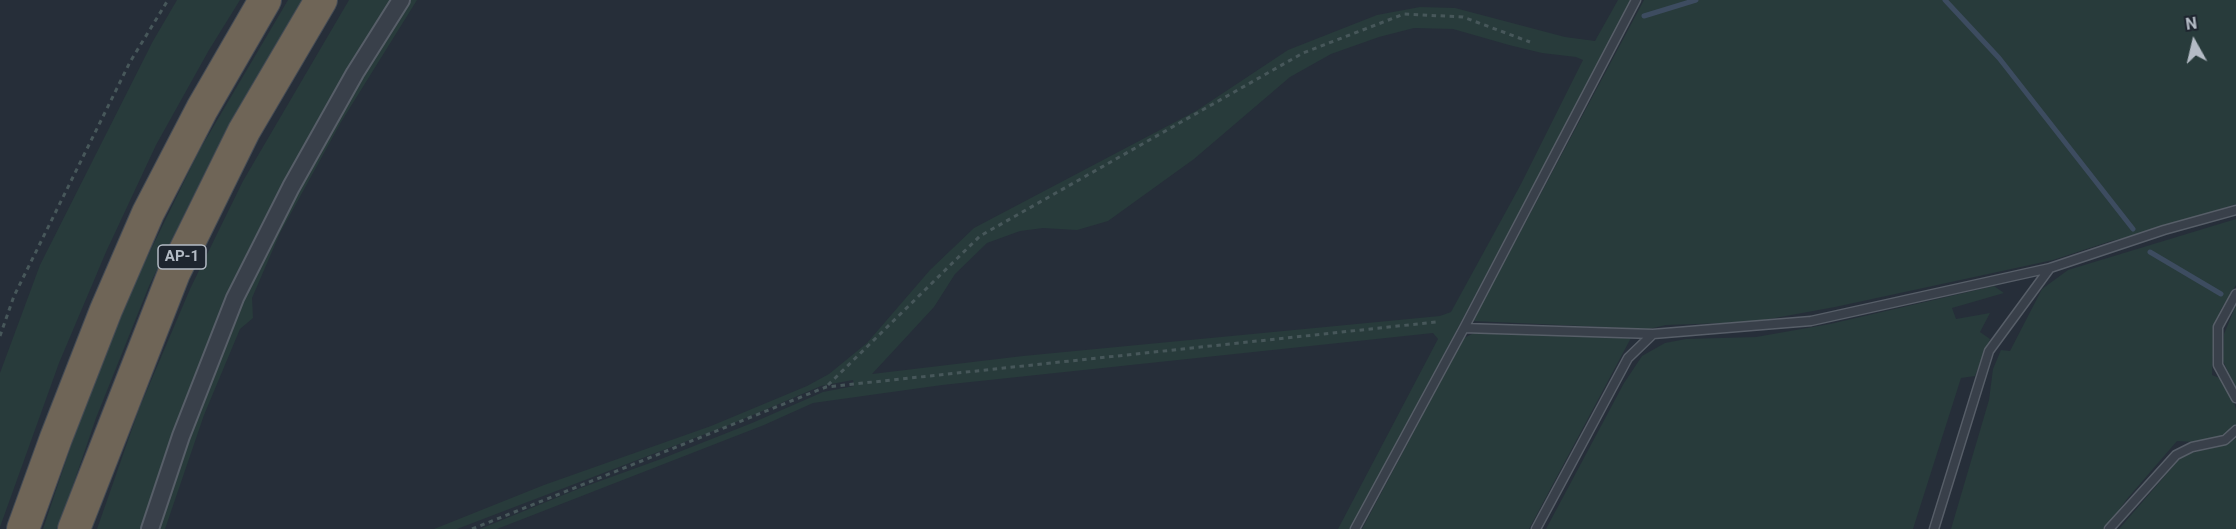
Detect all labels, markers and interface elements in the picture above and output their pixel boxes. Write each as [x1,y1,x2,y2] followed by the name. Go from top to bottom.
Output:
[2164,12,2224,72] north arrow
[2185,13,2198,34] text: N
[158,245,206,269] road number: AP-1

